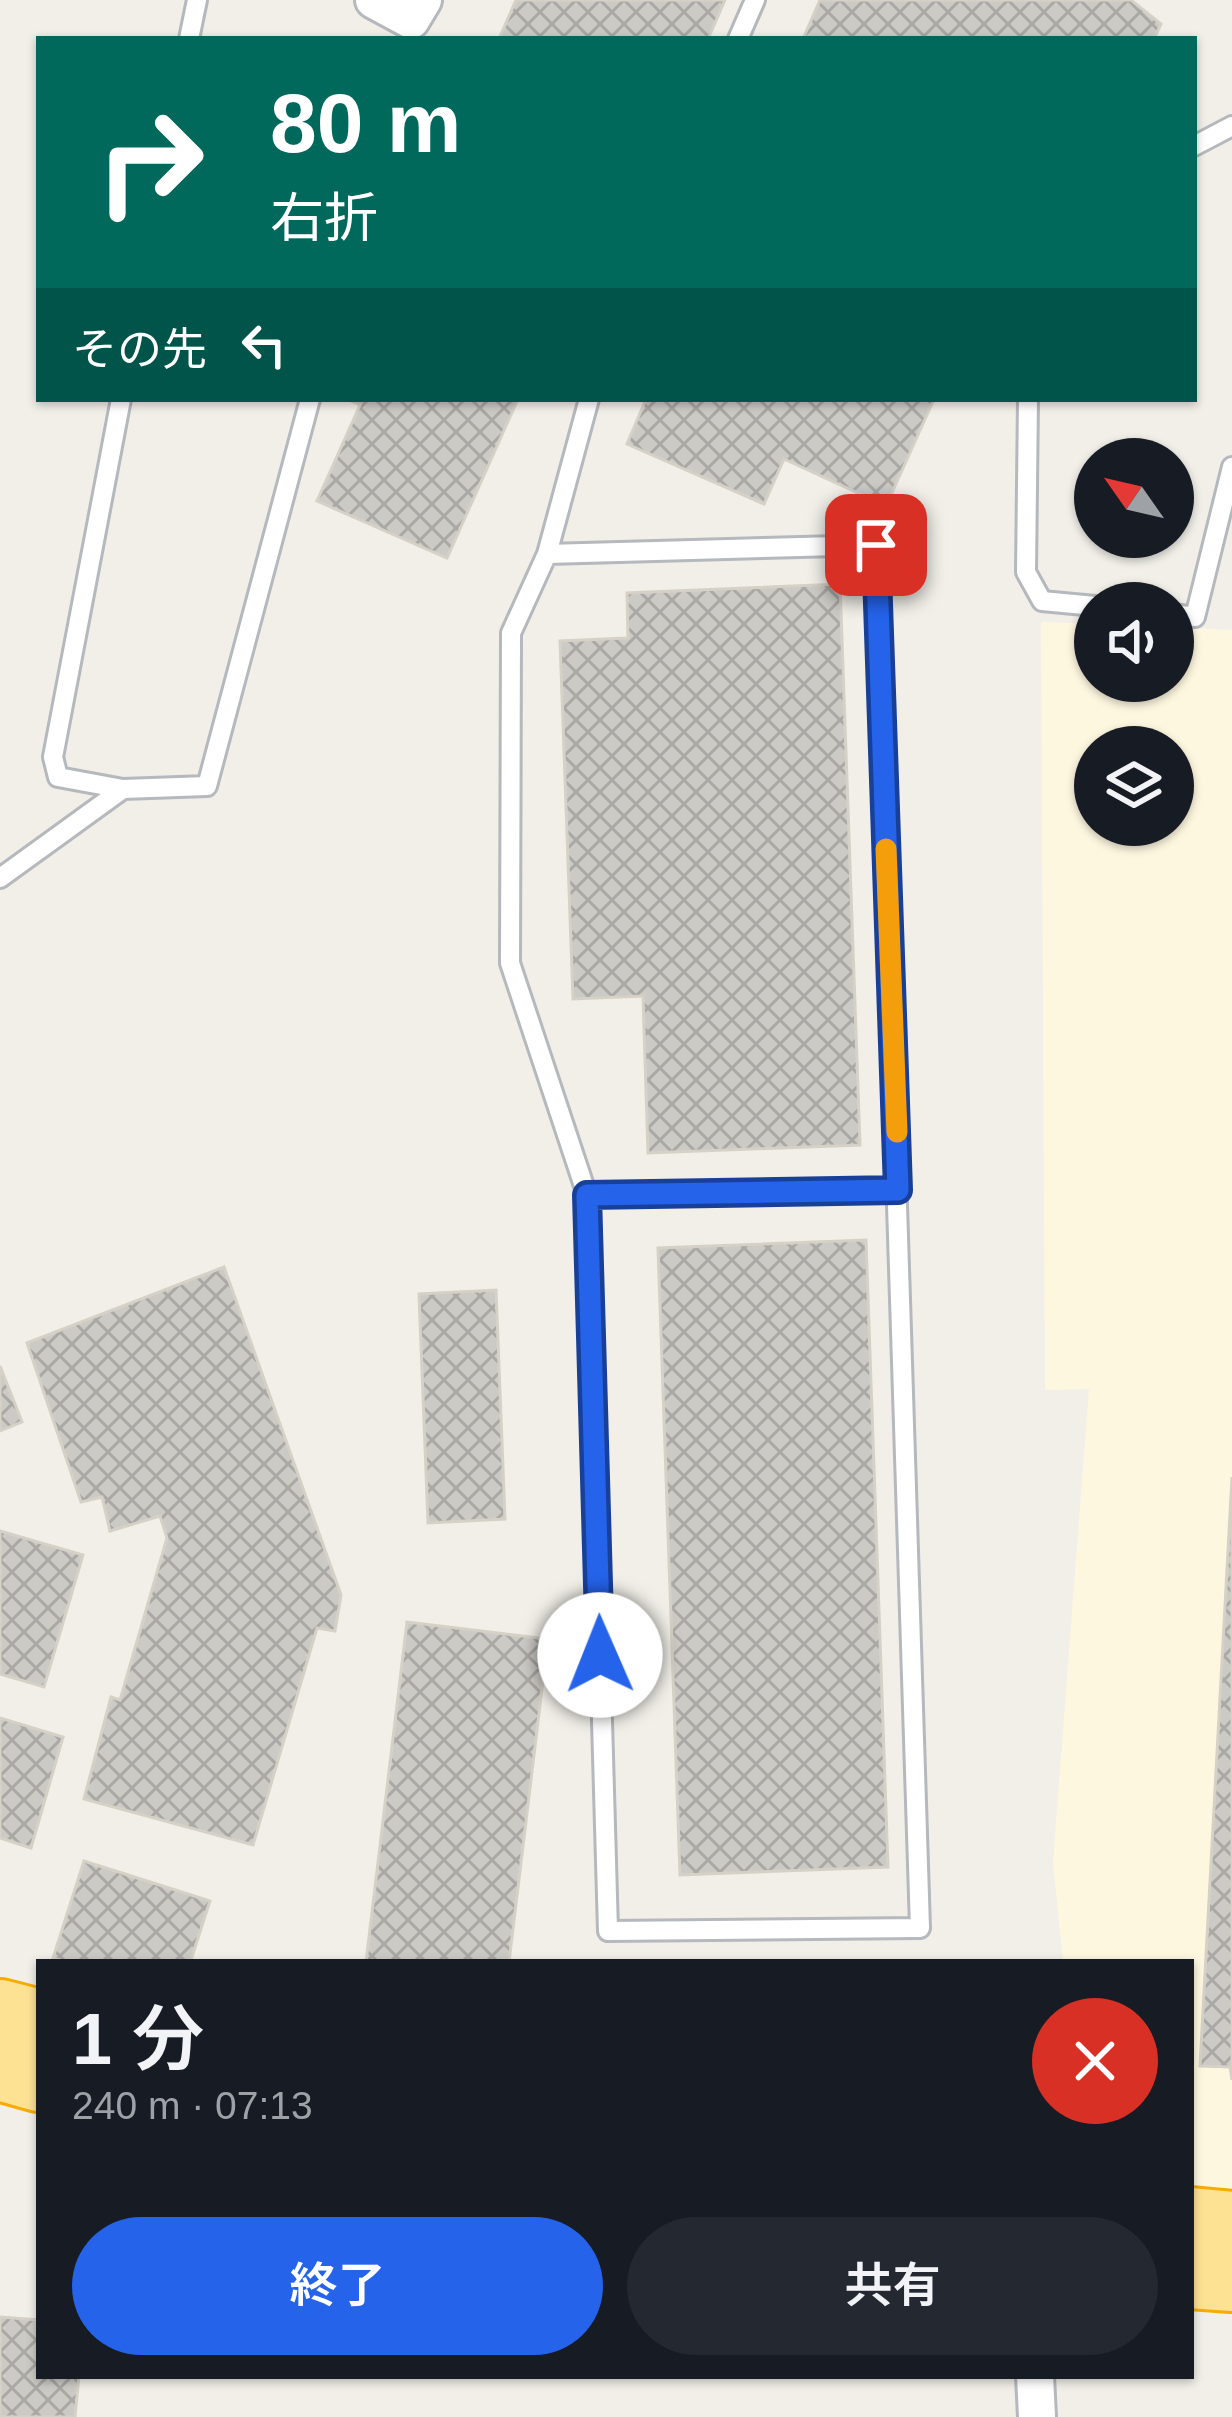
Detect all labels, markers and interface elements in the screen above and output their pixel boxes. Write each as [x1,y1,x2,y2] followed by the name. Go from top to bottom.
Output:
[270,76,461,170] text: 80 m
[72,84,228,240] icon: right
[270,188,378,248] text: 右折
[231,312,297,378] icon: left
[72,324,207,375] text: その先
[1074,438,1194,558] north arrow
[1074,438,1194,846] map controls
[825,494,927,596] pin
[843,512,909,578] icon: arrive
[1074,582,1194,702] button: sound
[1074,726,1194,846] button: layers
[537,1592,663,1718] position arrow
[1032,1998,1158,2124] button: close
[72,1999,204,2079] text: 1 分
[72,2084,313,2127] text: 240 m · 07:13
[72,2217,603,2355] button: 終了
[627,2217,1158,2355] button: 共有

